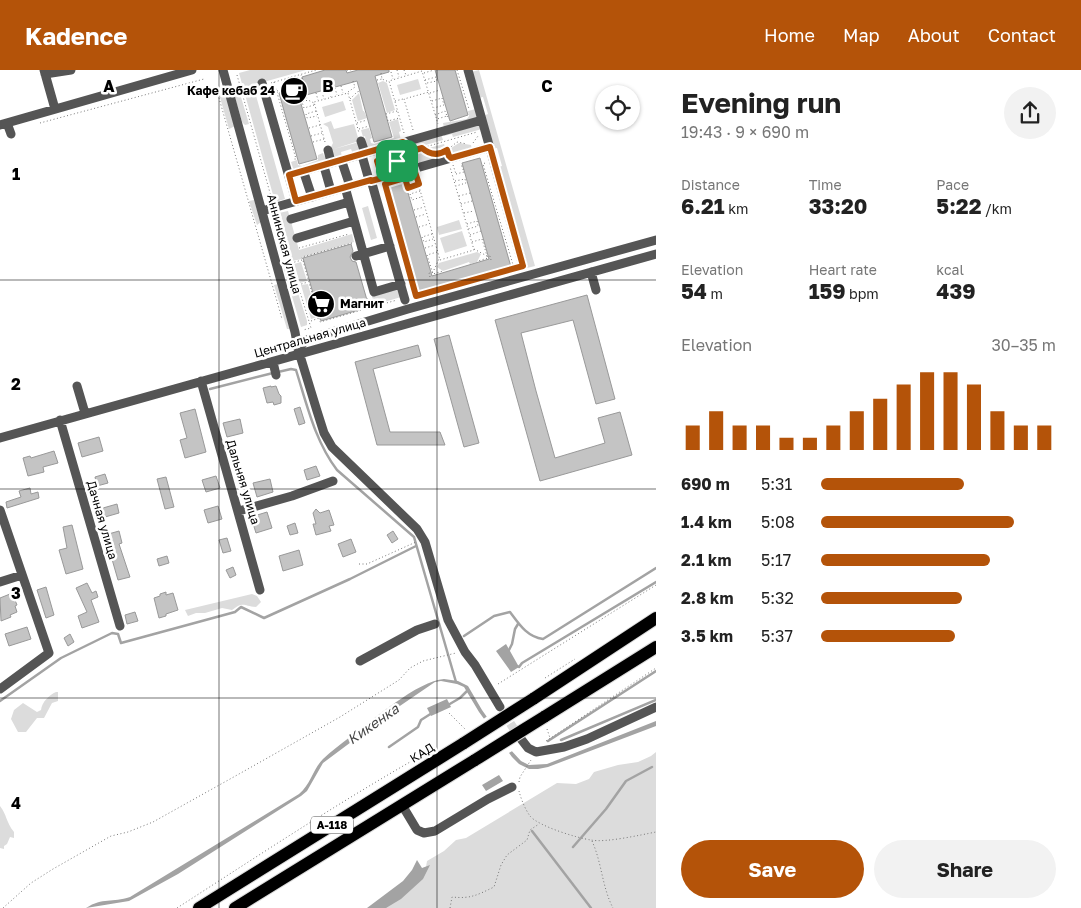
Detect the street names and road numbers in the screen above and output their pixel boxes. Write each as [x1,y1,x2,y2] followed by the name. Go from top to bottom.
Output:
[264,192,305,295] street label: Аннинская улица
[252,314,368,361] street label: Центральная улица
[223,438,264,526] street label: Дальняя улица
[84,479,121,561] street label: Дачная улица
[407,739,437,766] street label: КАД
[311,816,353,834] road number: А-118

